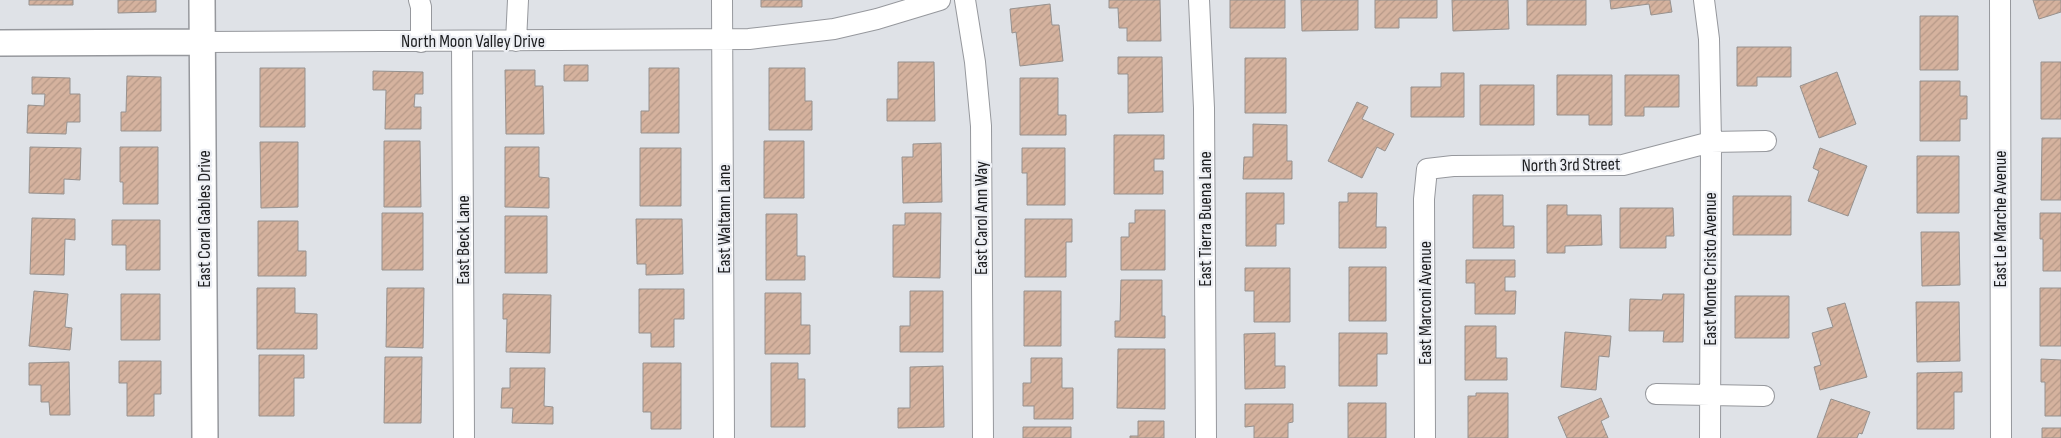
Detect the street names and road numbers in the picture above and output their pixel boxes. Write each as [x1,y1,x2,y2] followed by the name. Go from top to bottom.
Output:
[401,31,545,52] street label: North Moon Valley Drive
[194,150,215,288] street label: East Coral Gables Drive
[1195,151,1216,287] street label: East Tierra Buena Lane
[1990,151,2011,287] street label: East Le Marche Avenue
[1521,154,1621,176] street label: North 3rd Street
[971,161,992,275] street label: East Carol Ann Way
[714,164,735,274] street label: East Waltann Lane
[1700,192,1721,346] street label: East Monte Cristo Avenue
[453,195,474,285] street label: East Beck Lane
[1415,241,1436,365] street label: East Marconi Avenue

